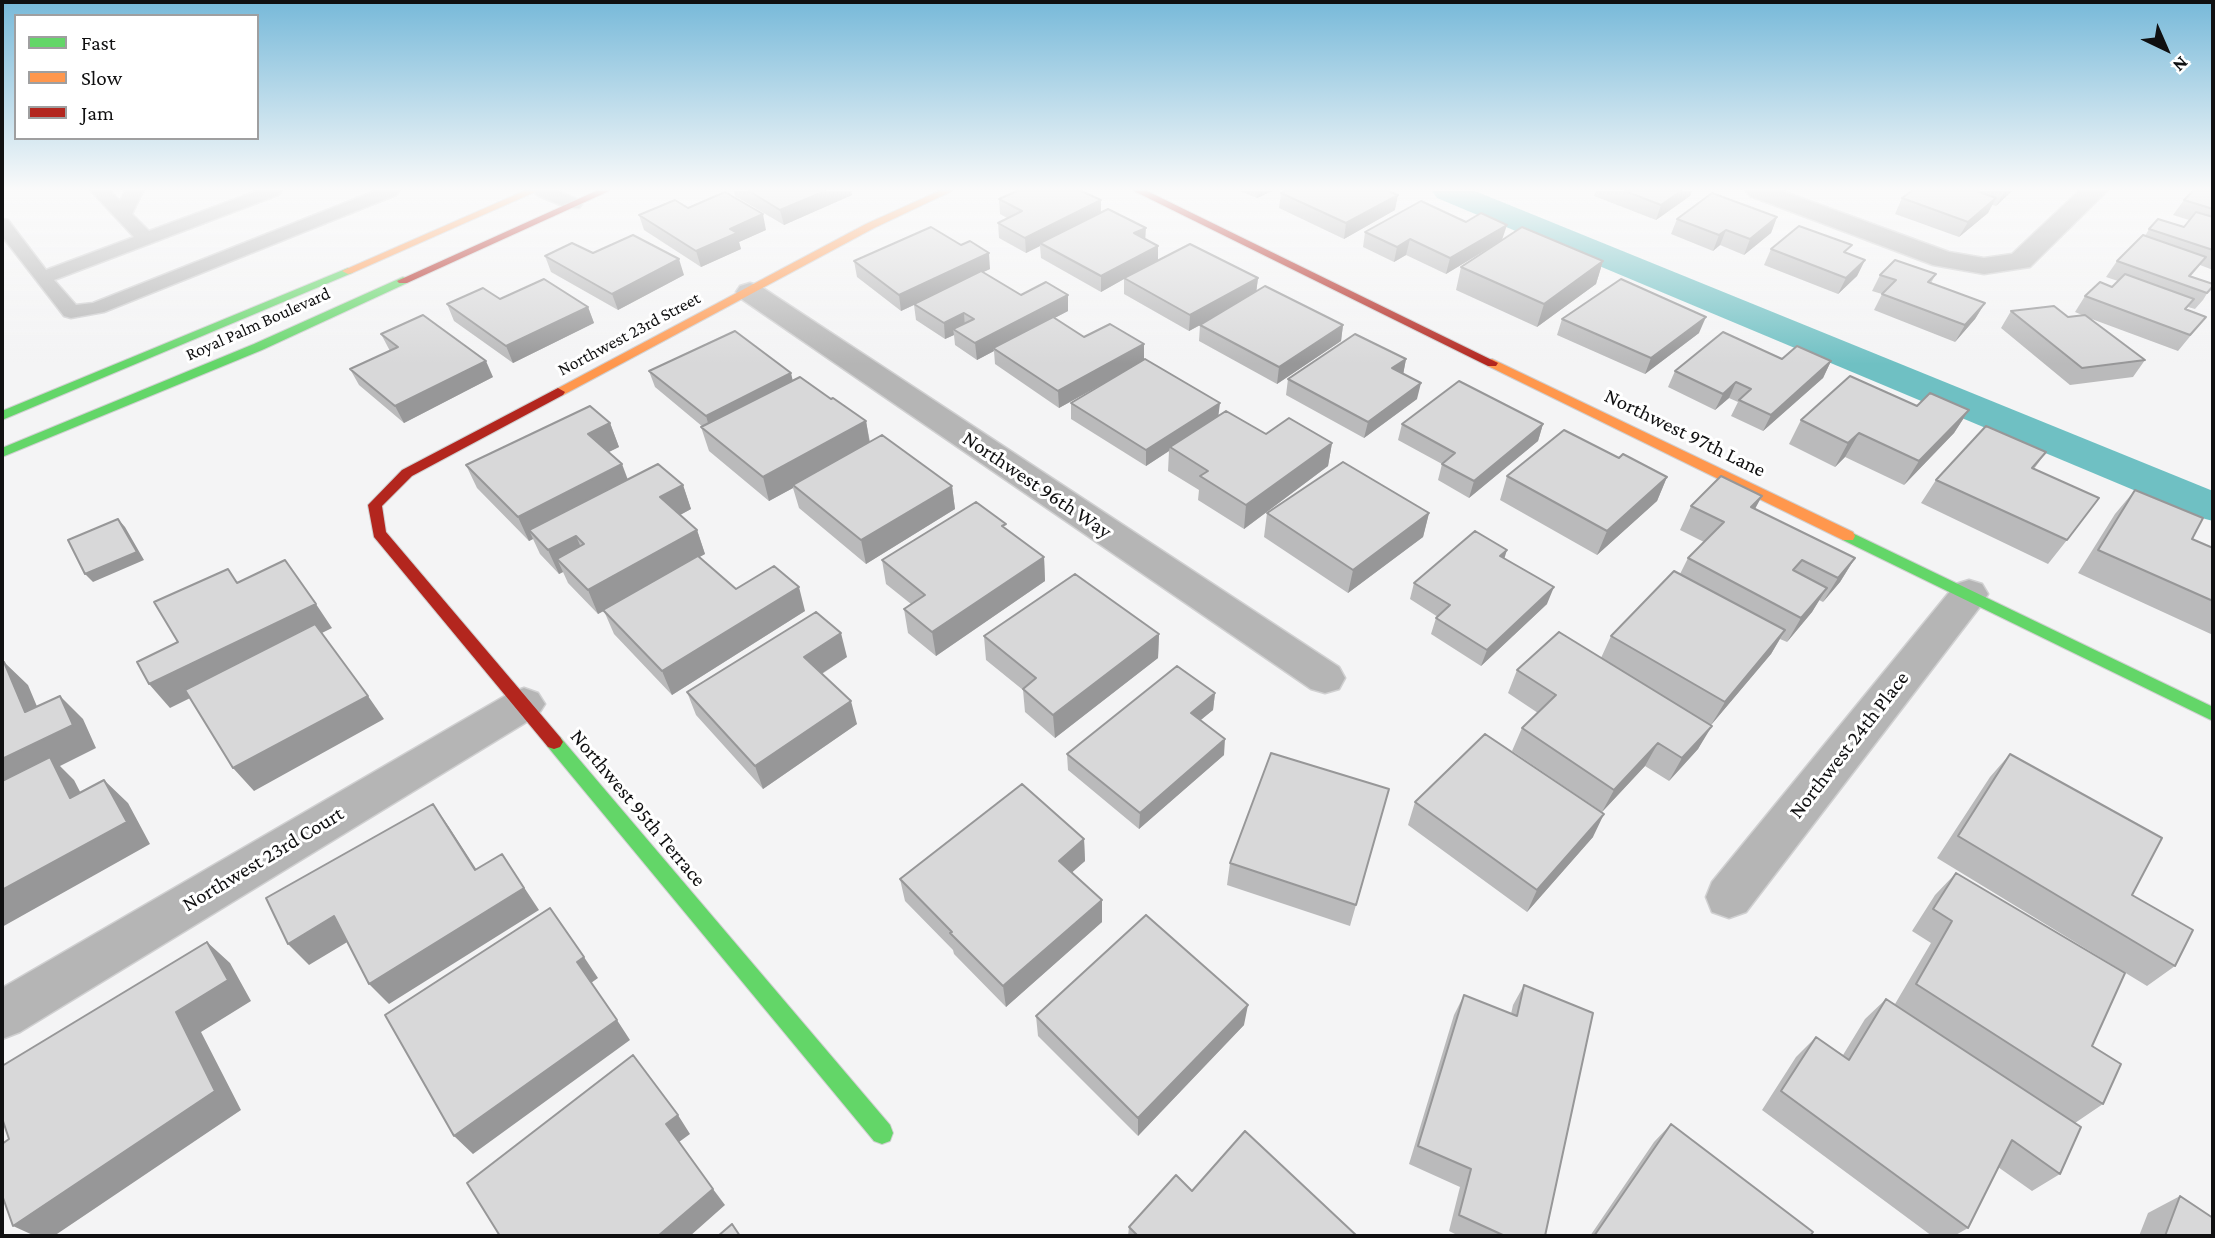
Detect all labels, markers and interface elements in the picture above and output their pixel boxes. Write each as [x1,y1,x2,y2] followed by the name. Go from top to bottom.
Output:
[14,14,259,140] legend
[2131,14,2201,84] north arrow
[81,31,116,55] text: Fast
[2169,52,2193,77] text: N
[81,66,122,90] text: Slow
[81,101,114,125] text: Jam
[182,282,334,366] street label: Royal Palm Boulevard
[554,287,704,381] street label: Northwest 23rd Street
[1600,383,1770,483] street label: Northwest 97th Lane
[958,426,1116,544] street label: Northwest 96th Way
[1784,666,1914,824] street label: Northwest 24th Place
[565,724,711,892] street label: Northwest 95th Terrace
[178,801,348,917] street label: Northwest 23rd Court

